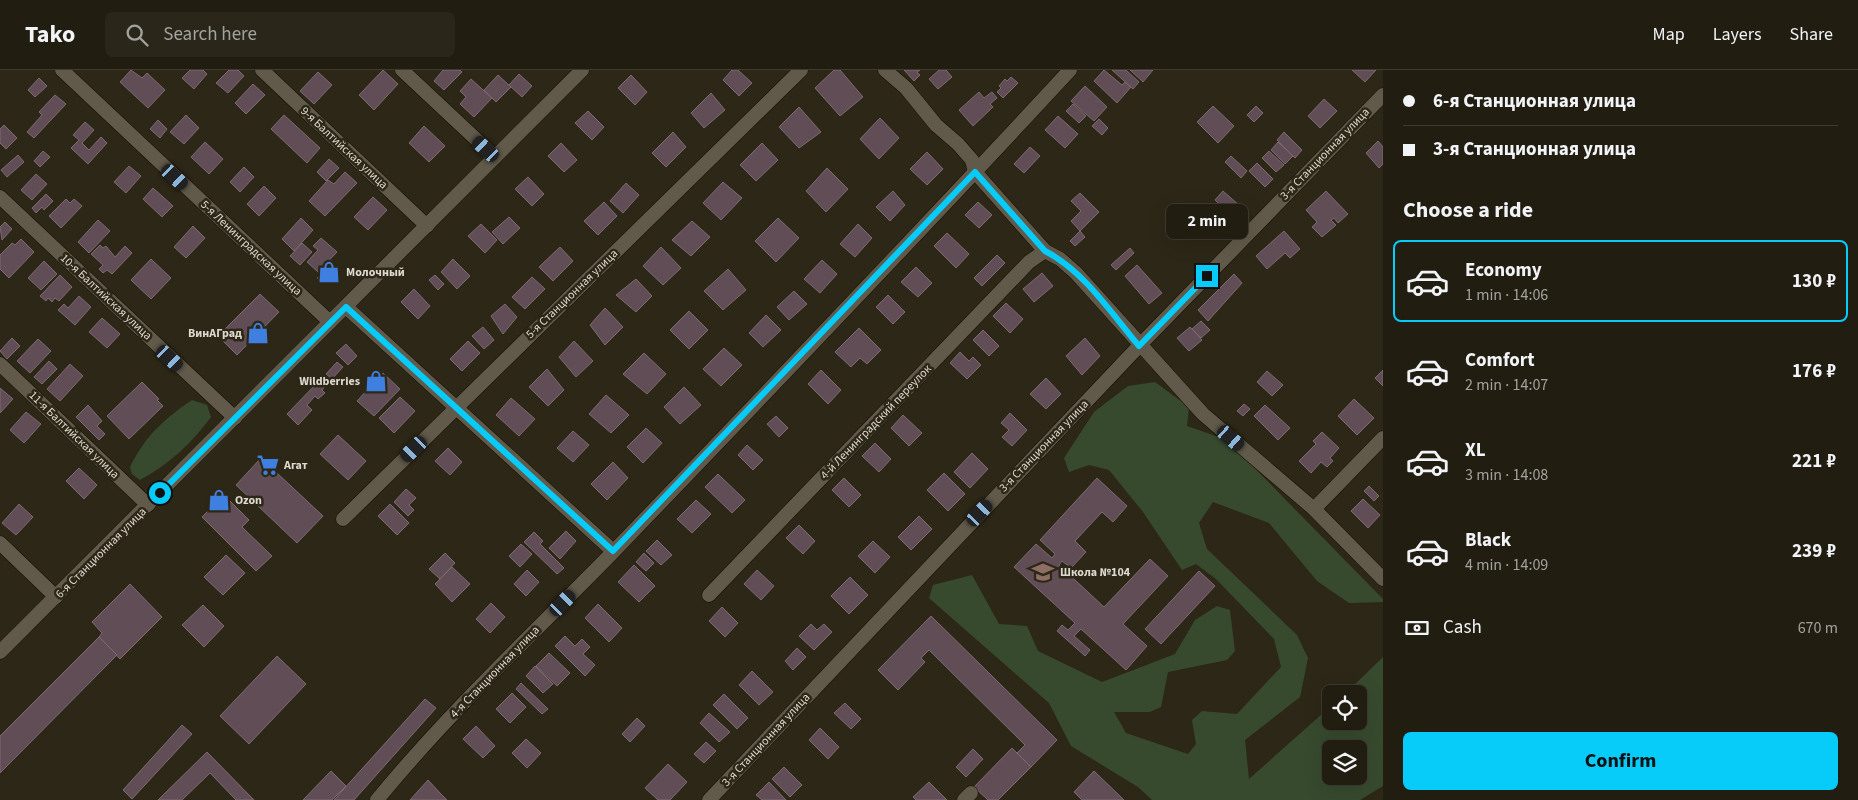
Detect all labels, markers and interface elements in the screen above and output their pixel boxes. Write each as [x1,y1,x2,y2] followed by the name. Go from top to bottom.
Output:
[105,12,455,57] search box
[25,17,75,52] text: Tako
[123,21,151,49] icon: search
[163,21,257,48] text: Search here
[1653,22,1685,47] text: Map
[1713,22,1762,47] text: Layers
[1790,22,1833,47] text: Share
[1433,88,1636,115] text: 6-я Станционная улица
[297,103,391,193] street label: 9-я Балтийская улица
[1276,104,1374,204] street label: 3-я Станционная улица
[469,133,502,165] car
[1433,136,1636,163] text: 3-я Станционная улица
[158,161,191,193] car
[1403,194,1533,226] text: Choose a ride
[196,196,306,300] street label: 5-я Ленинградская улица
[1166,204,1248,238] callout: 2 min
[1188,210,1226,232] text: 2 min
[522,245,622,343] street label: 5-я Станционная улица
[56,250,156,344] street label: 10-я Балтийская улица
[1465,257,1542,284] text: Economy
[316,259,342,285] shop icon: Молочный
[1405,259,1450,304] icon: car
[346,264,405,281] place label: Молочный
[1196,265,1218,287] route end
[1792,268,1836,295] text: 130 ₽
[1465,284,1548,306] text: 1 min · 14:06
[245,320,271,346] shop icon: ВинАГрад
[188,325,242,342] place label: ВинАГрад
[153,342,186,374] car
[1465,347,1535,374] text: Comfort
[1405,349,1450,394] icon: car
[1792,358,1836,385] text: 176 ₽
[817,361,935,483] street label: 4-й Ленинградский переулок
[363,368,389,394] shop icon: Wildberries
[299,373,360,390] place label: Wildberries
[1465,374,1548,396] text: 2 min · 14:07
[25,387,123,483] street label: 11-я Балтийская улица
[995,396,1093,496] street label: 3-я Станционная улица
[1214,422,1247,454] car
[397,433,430,465] car
[1465,437,1486,464] text: XL
[1405,439,1450,484] icon: car
[1792,448,1836,475] text: 221 ₽
[255,452,281,478] supermarket icon: Агат
[283,457,308,474] place label: Агат
[1465,464,1548,486] text: 3 min · 14:08
[149,482,171,504] route start
[206,487,232,513] shop icon: Ozon
[235,492,262,509] place label: Ozon
[964,497,995,529] car
[52,504,150,602] street label: 6-я Станционная улица
[1465,527,1511,554] text: Black
[1405,529,1450,574] icon: car
[1792,538,1836,565] text: 239 ₽
[1465,554,1548,576] text: 4 min · 14:09
[1030,559,1056,585] school or university icon: Школа №104
[1060,564,1131,581] place label: Школа №104
[547,587,578,619] car
[1403,614,1431,642] icon: cash
[1443,614,1482,641] text: Cash
[1798,617,1838,639] text: 670 m
[446,622,544,722] street label: 4-я Станционная улица
[1322,685,1367,785] map controls
[1322,685,1367,730] button: locate
[718,689,814,791] street label: 3-я Станционная улица
[1403,732,1838,790] button: Confirm
[1322,740,1367,785] button: layers

